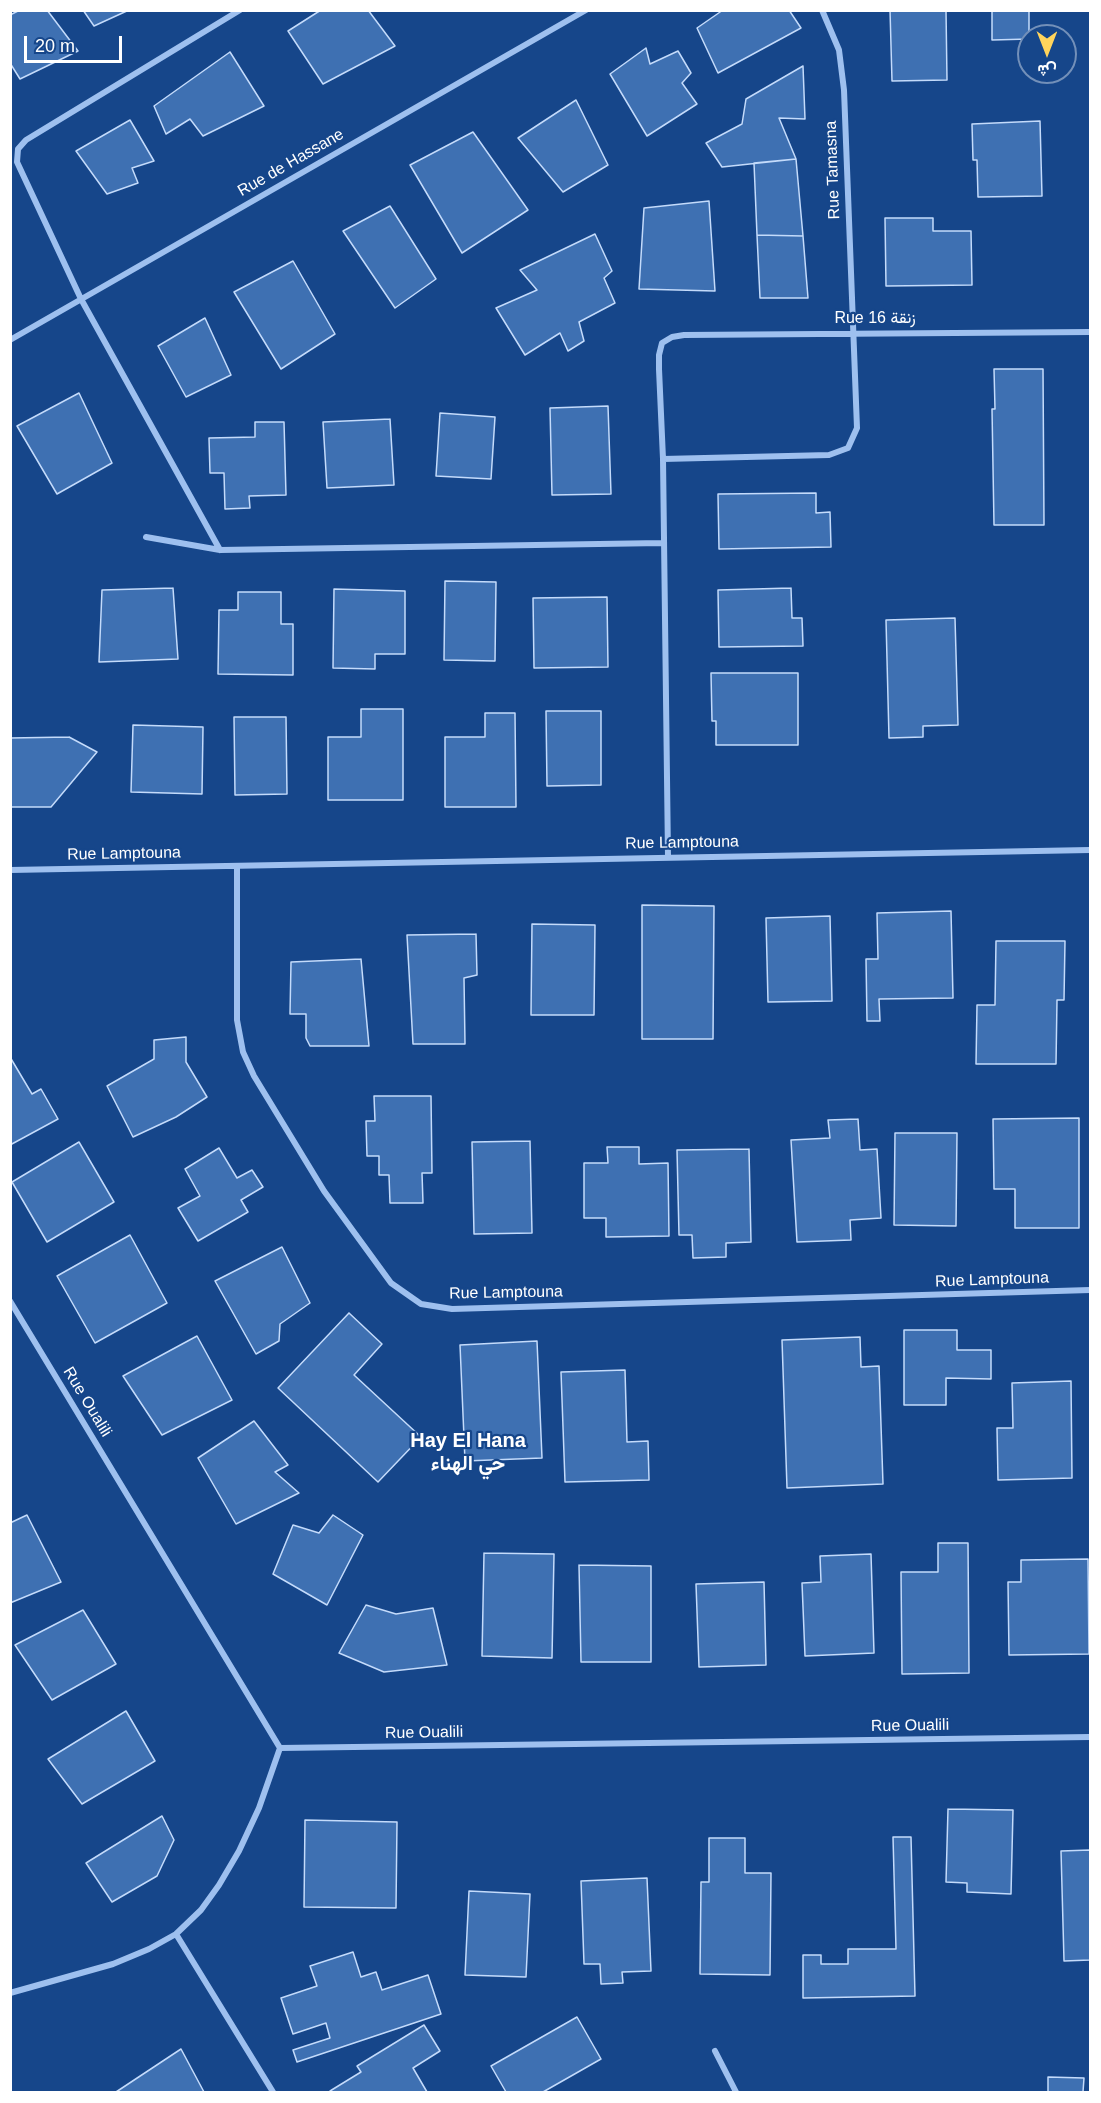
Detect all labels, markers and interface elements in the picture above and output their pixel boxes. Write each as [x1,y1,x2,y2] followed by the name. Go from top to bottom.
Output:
[27,24,124,62] scale bar
[1017,24,1077,84] north arrow
[35,36,75,56] text: 20 m
[1037,62,1057,79] text: ش
[822,120,844,220] street label: Rue Tamasna
[235,125,347,201] street label: Rue de Hassane
[834,309,916,329] street label: Rue 16 زنقة
[625,832,739,854] street label: Rue Lamptouna
[67,843,181,865] street label: Rue Lamptouna
[935,1268,1049,1292] street label: Rue Lamptouna
[449,1282,563,1304] street label: Rue Lamptouna
[59,1364,115,1440] street label: Rue Oualili
[410,1429,526,1476] district label: Hay El Hana حي الهناء
[871,1716,949,1736] street label: Rue Oualili
[385,1723,463,1743] street label: Rue Oualili

